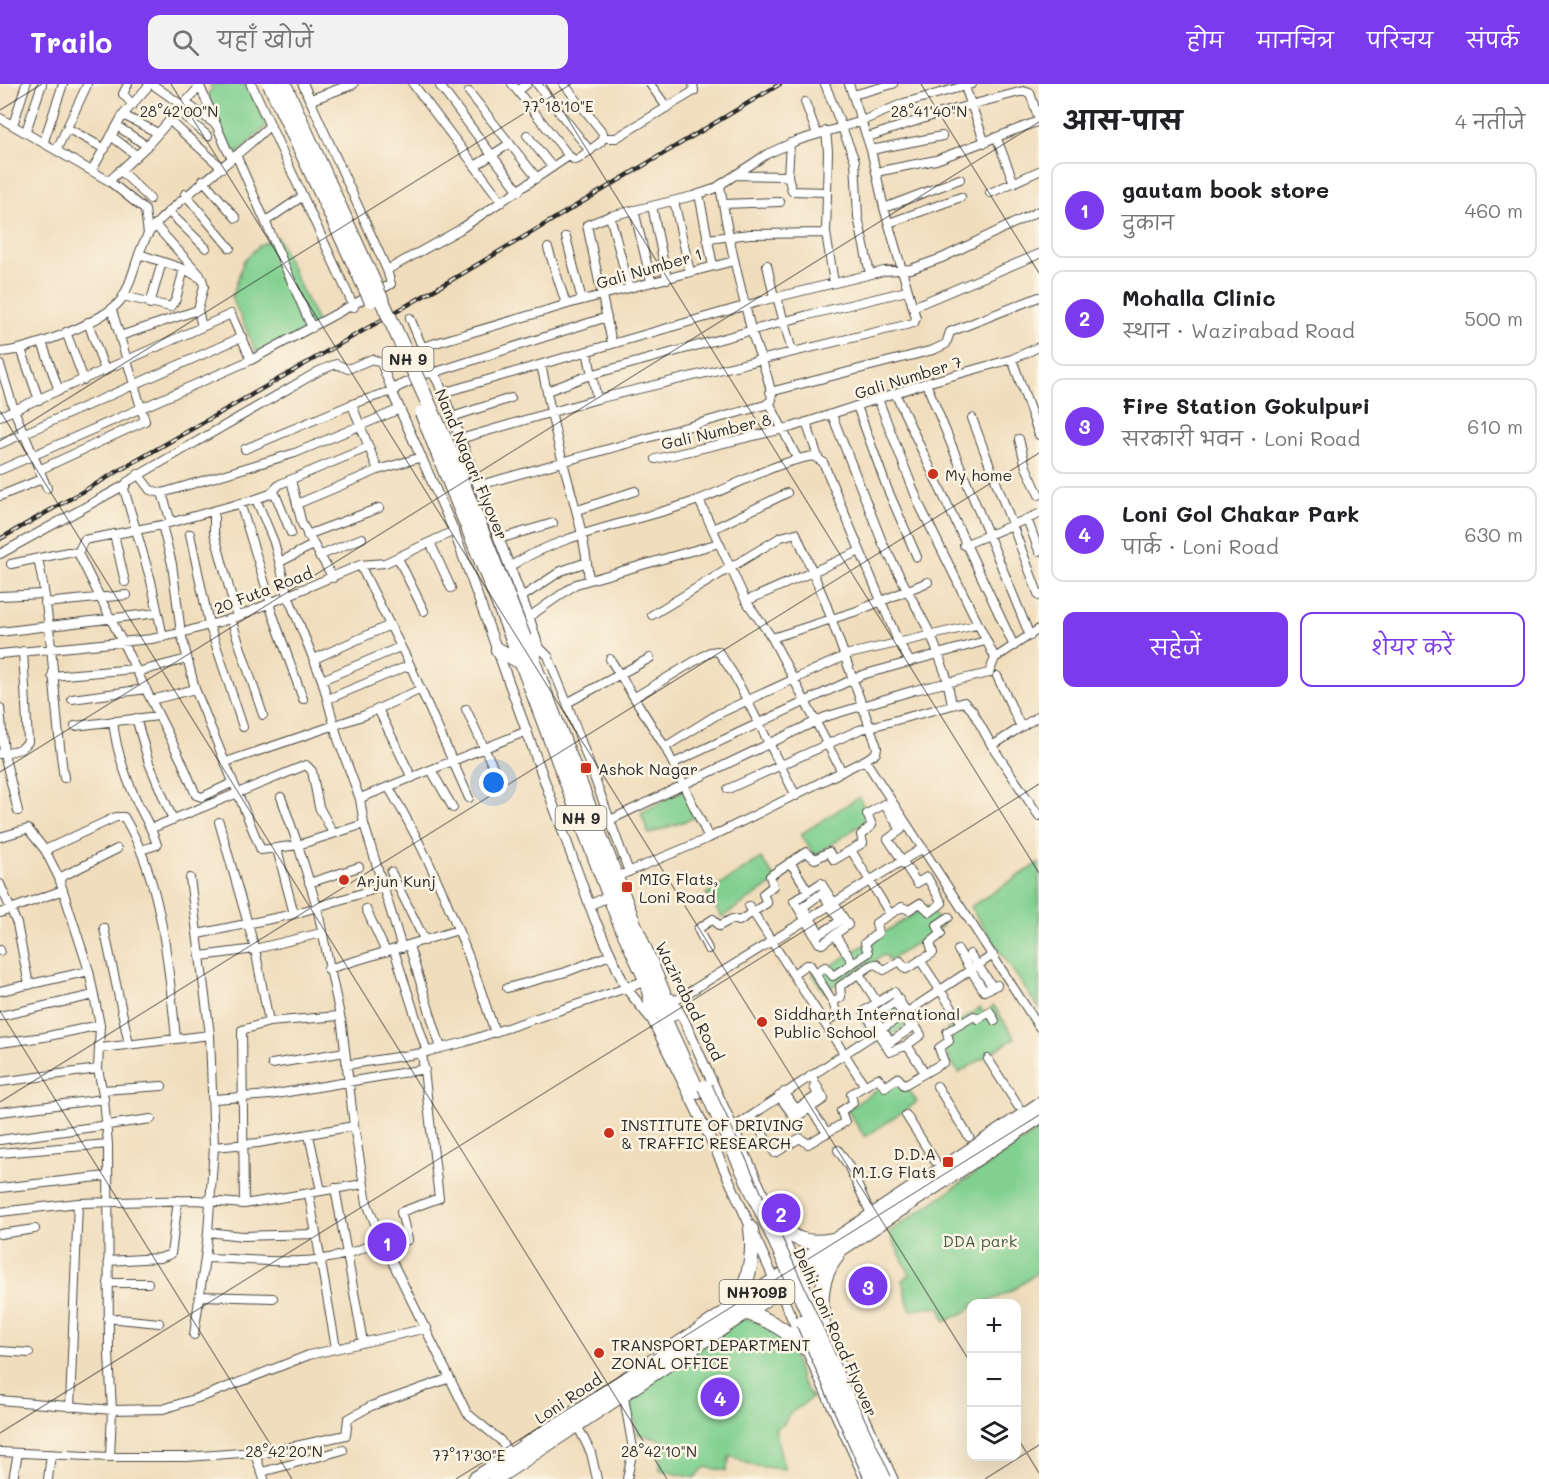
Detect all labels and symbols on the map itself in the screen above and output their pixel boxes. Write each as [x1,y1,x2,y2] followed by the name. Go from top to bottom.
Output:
[522,96,594,116] text: 77°18'10"E
[140,101,218,121] text: 28°42'00"N
[891,101,967,121] text: 28°41'40"N
[593,243,705,293] street label: Gali Number 1
[382,347,434,371] road number: NH 9
[852,351,964,403] street label: Gali Number 7
[431,385,513,543] street label: Nand Nagari Flyover
[659,408,773,454] street label: Gali Number 8
[945,464,1012,485] place label: My home
[926,467,940,481] marker: My home
[211,562,315,618] street label: 20 Futa Road
[598,758,698,779] place label: Ashok Nagar
[579,761,593,775] marker: Ashok Nagar
[479,768,508,797] your location
[556,806,606,830] road number: NH 9
[639,868,718,907] place label: MIG Flats, Loni Road
[356,870,436,891] place label: Arjun Kunj
[337,873,351,887] marker: Arjun Kunj
[620,880,634,894] marker: MIG Flats, Loni Road
[651,938,729,1064] street label: Wazirabad Road
[774,1003,960,1042] place label: Siddharth International Public School
[755,1015,769,1029] marker: Siddharth International Public School
[621,1114,804,1153] place label: INSTITUTE OF DRIVING & TRAFFIC RESEARCH
[602,1126,616,1140] marker: INSTITUTE OF DRIVING & TRAFFIC RESEARCH
[852,1143,936,1182] place label: D.D.A M.I.G Flats
[941,1155,955,1169] marker: D.D.A M.I.G Flats
[762,1190,800,1236] pin: 2
[368,1220,406,1264] pin: 1
[943,1230,1017,1251] park label: DDA park
[789,1244,883,1420] street label: Delhi Loni Road Flyover
[848,1264,888,1308] pin: 3
[720,1280,795,1304] road number: NH709B
[611,1334,810,1373] place label: TRANSPORT DEPARTMENT ZONAL OFFICE
[592,1346,606,1360] marker: TRANSPORT DEPARTMENT ZONAL OFFICE
[530,1368,606,1428] street label: Loni Road
[700,1374,740,1420] pin: 4
[245,1441,323,1461] text: 28°42'20"N
[621,1441,697,1461] text: 28°42'10"N
[433,1445,506,1465] text: 77°17'30"E

